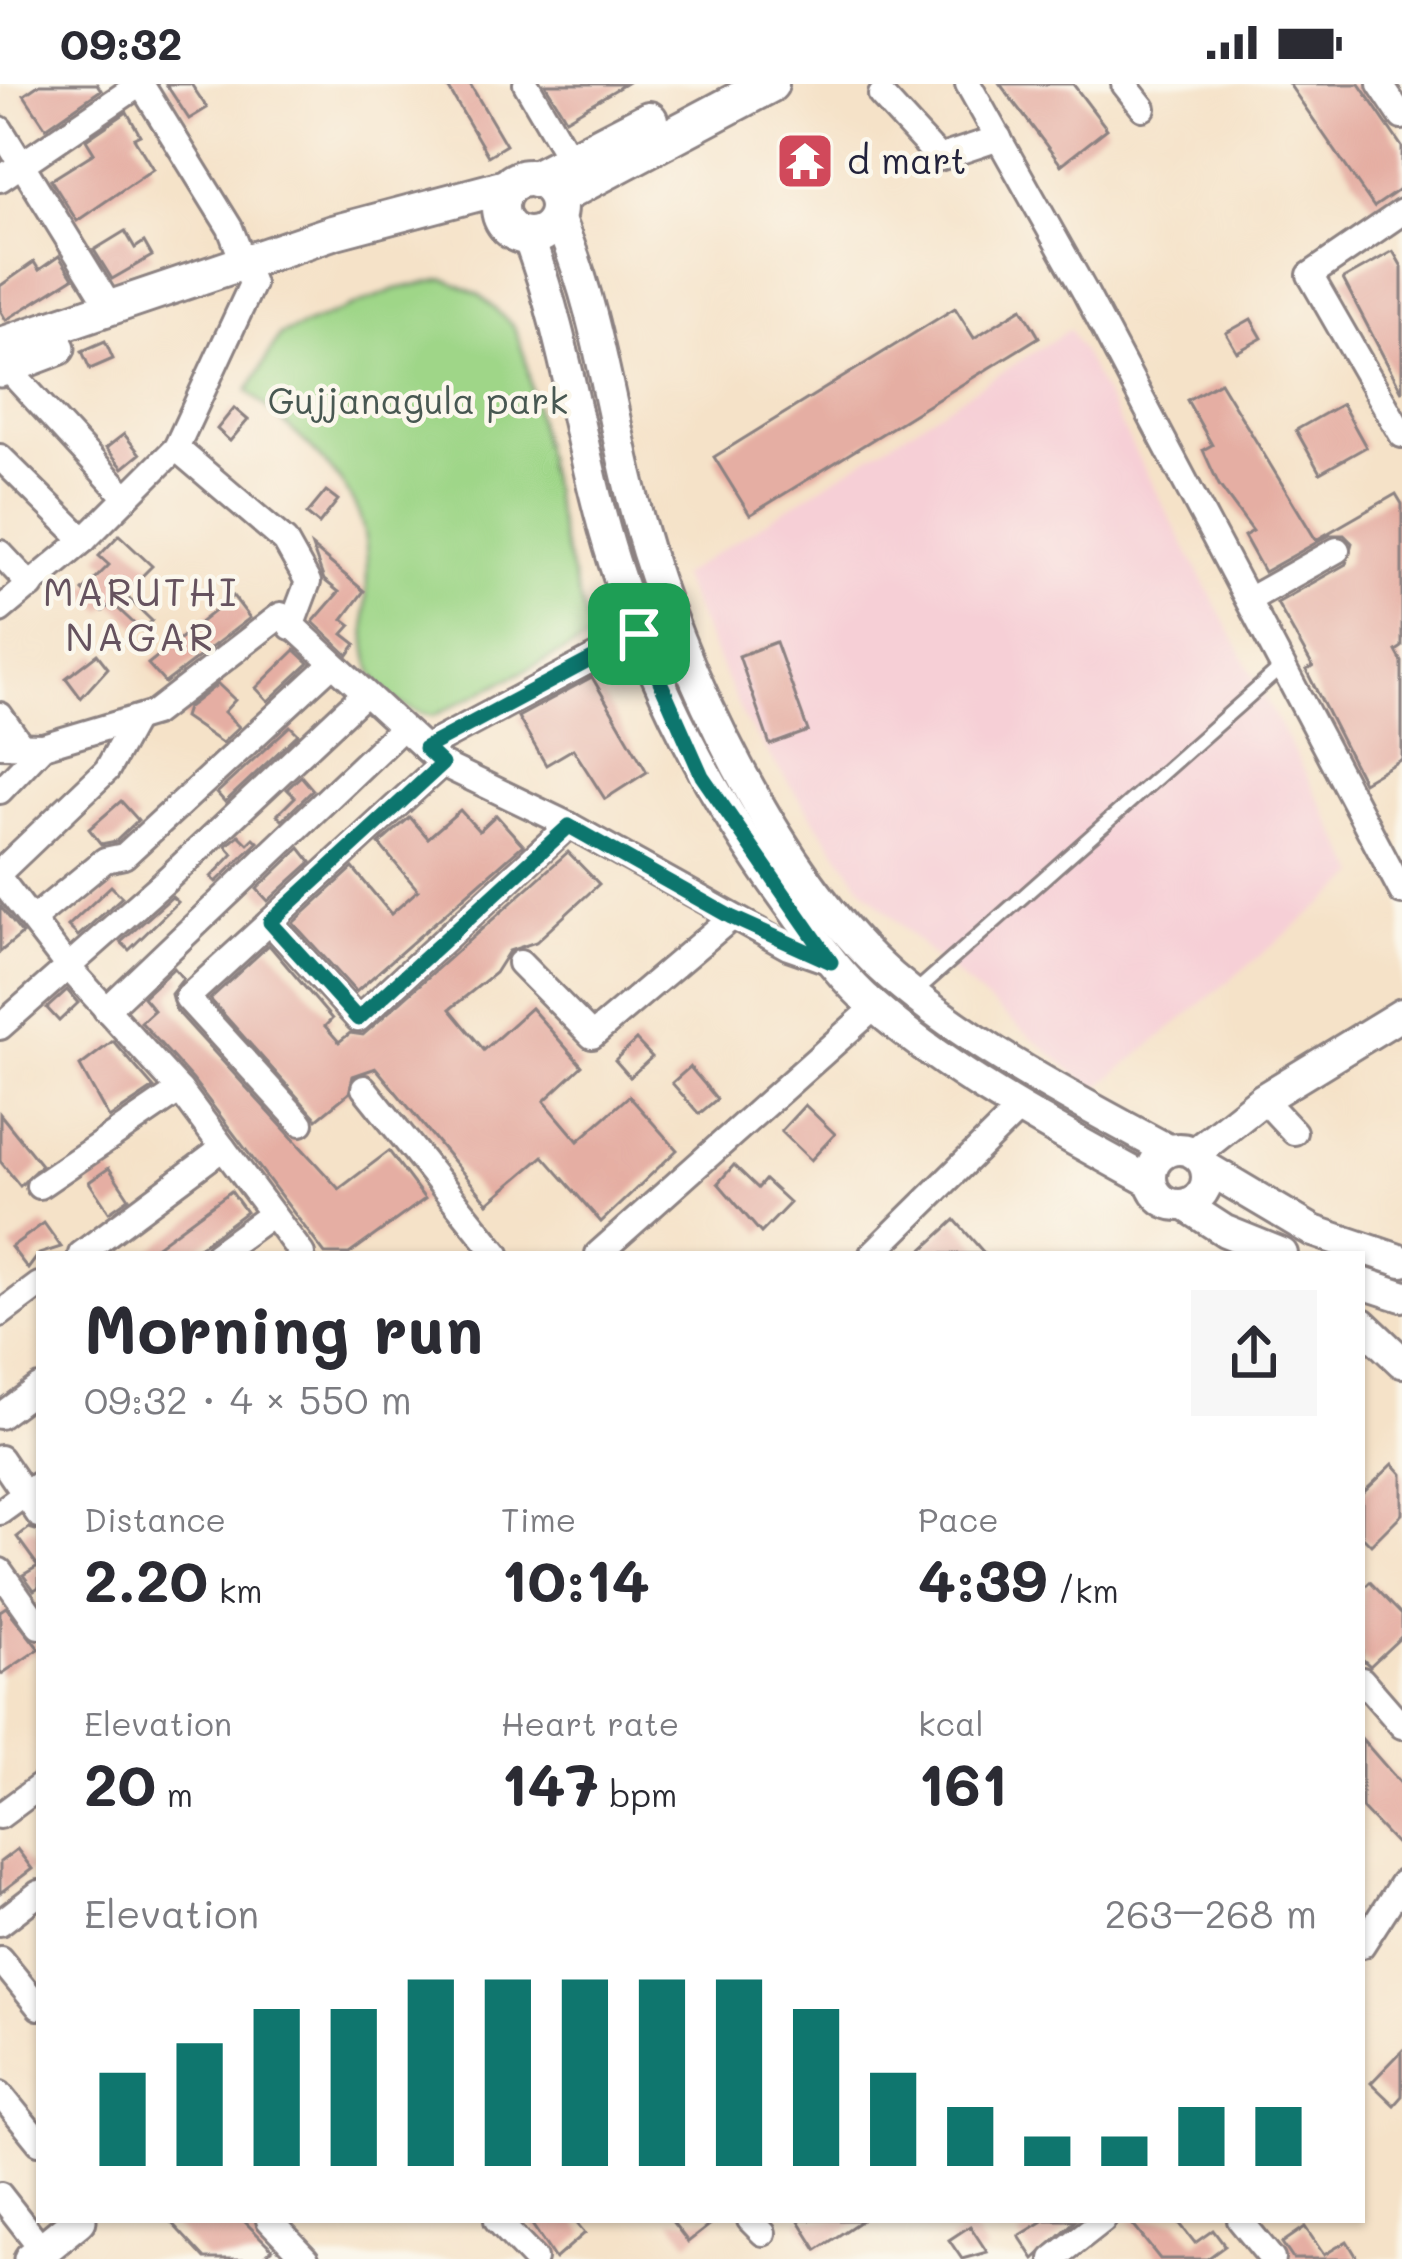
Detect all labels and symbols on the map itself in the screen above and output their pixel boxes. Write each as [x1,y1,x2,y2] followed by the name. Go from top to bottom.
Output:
[774,130,836,192] temple icon: d mart
[847,136,966,183] place label: d mart
[268,376,568,423] park label: Gujjanagula park
[43,565,239,661] district label: MARUTHI NAGAR
[588,583,690,685] pin

